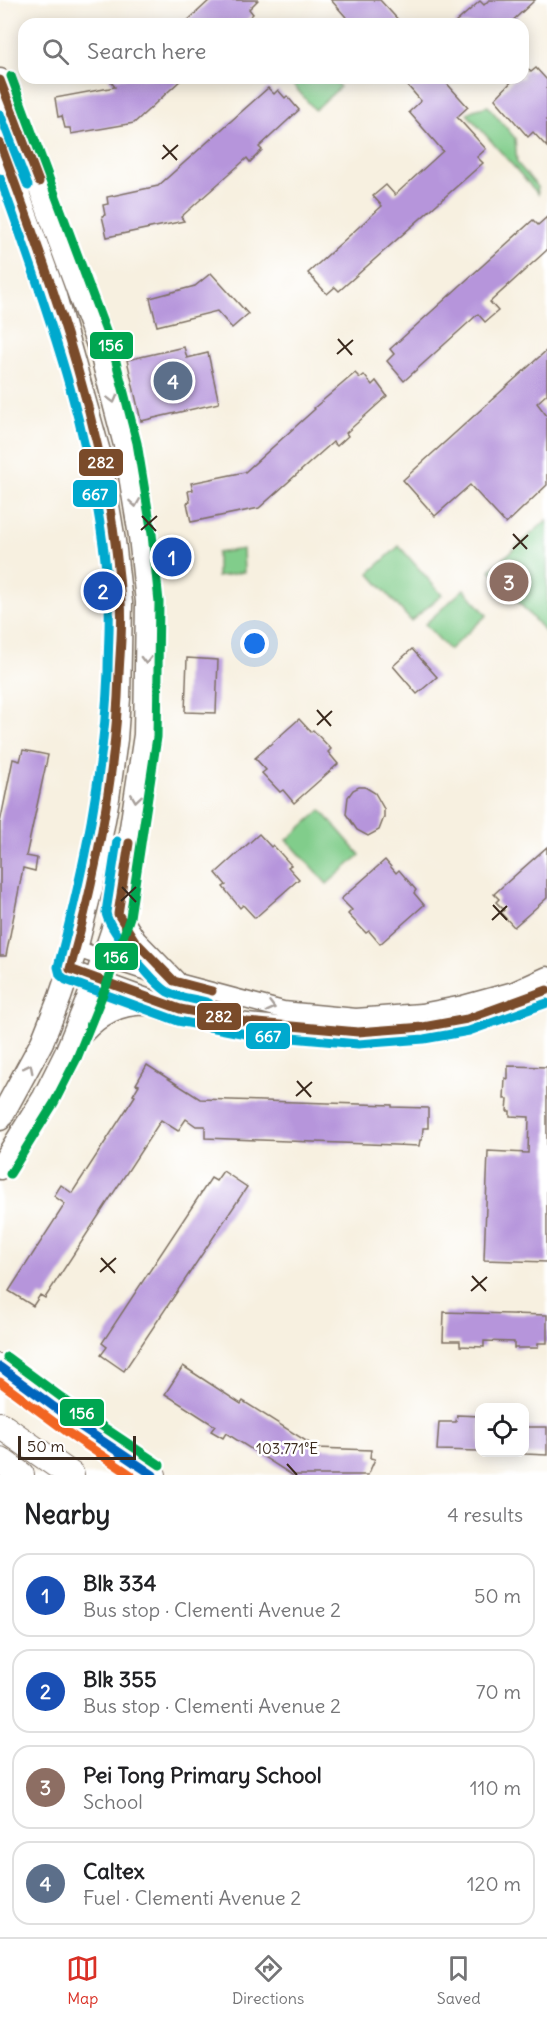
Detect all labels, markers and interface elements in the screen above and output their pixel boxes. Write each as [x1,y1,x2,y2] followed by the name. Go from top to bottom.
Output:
[18,18,529,84] search box
[39,35,72,68] icon: search
[87,37,206,65] text: Search here
[89,331,134,360] line badge: 156
[99,335,123,355] text: 156
[154,358,192,404] pin: 4
[106,393,118,404] one-way arrow
[78,448,124,477] line badge: 282
[88,452,115,472] text: 282
[72,479,118,508] line badge: 667
[82,484,108,504] text: 667
[128,498,140,507] one-way arrow
[152,534,192,580] pin: 1
[490,560,528,604] pin: 3
[84,568,122,614] pin: 2
[240,629,269,658] your location
[140,656,152,665] one-way arrow
[130,793,142,802] one-way arrow
[94,942,139,971] line badge: 156
[104,947,128,967] text: 156
[266,999,276,1012] one-way arrow
[196,1002,242,1031] line badge: 282
[206,1006,233,1026] text: 282
[245,1022,291,1050] line badge: 667
[255,1026,281,1046] text: 667
[21,1064,33,1075] one-way arrow
[59,1398,105,1427] line badge: 156
[70,1403,94,1423] text: 156
[475,1403,529,1457] map controls
[475,1403,529,1457] button: locate
[18,1433,136,1460] scale bar
[27,1436,65,1456] text: 50 m
[256,1439,318,1458] text: 103.771°E
[24,1498,110,1531] text: Nearby
[447,1502,523,1527] text: 4 results
[83,1569,157,1597] text: Blk 334
[42,1583,49,1608] text: 1
[474,1583,521,1608] text: 50 m
[83,1597,341,1622] text: Bus stop · Clementi Avenue 2
[83,1665,157,1693] text: Blk 355
[40,1679,51,1704] text: 2
[476,1679,521,1704] text: 70 m
[83,1693,341,1718] text: Bus stop · Clementi Avenue 2
[83,1761,322,1789] text: Pei Tong Primary School
[40,1775,51,1800] text: 3
[470,1775,521,1800] text: 110 m
[83,1789,143,1814] text: School
[83,1857,145,1885] text: Caltex
[40,1871,51,1896] text: 4
[467,1871,521,1896] text: 120 m
[83,1885,301,1910] text: Fuel · Clementi Avenue 2
[66,1952,99,2008] tab: Map
[232,1952,304,2008] tab: Directions
[437,1952,481,2008] tab: Saved

